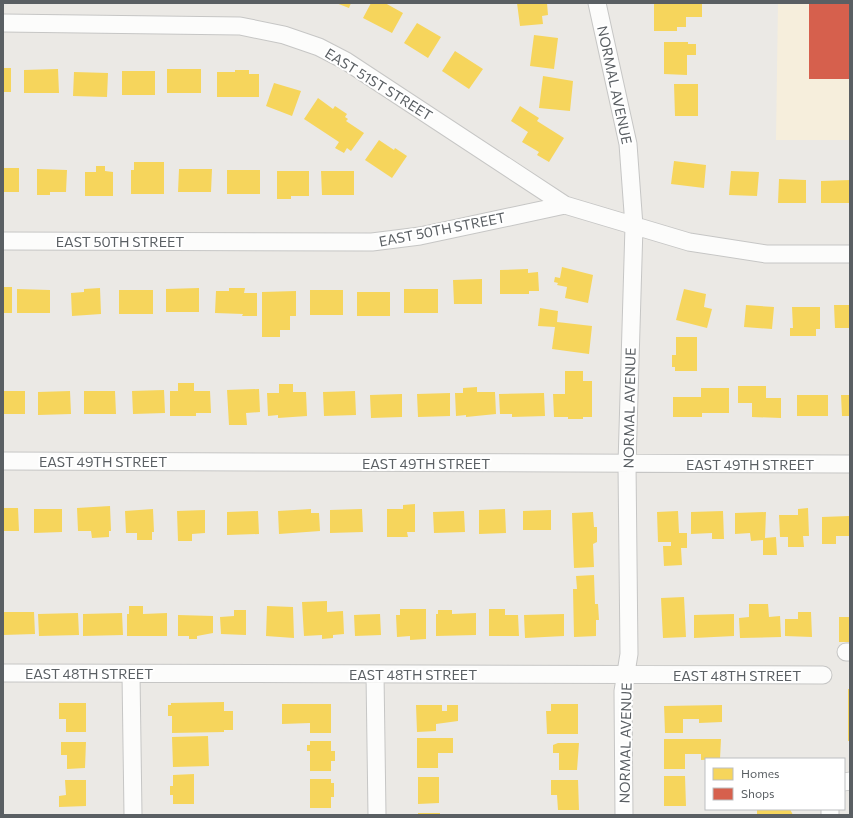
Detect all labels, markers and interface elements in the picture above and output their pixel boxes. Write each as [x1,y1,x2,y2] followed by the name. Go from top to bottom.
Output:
[594,24,636,146] street label: NORMAL AVENUE
[322,44,436,124] street label: EAST 51ST STREET
[377,208,507,250] street label: EAST 50TH STREET
[56,233,184,250] street label: EAST 50TH STREET
[619,347,639,469] street label: NORMAL AVENUE
[39,453,167,470] street label: EAST 49TH STREET
[362,455,490,472] street label: EAST 49TH STREET
[686,456,814,473] street label: EAST 49TH STREET
[25,665,153,682] street label: EAST 48TH STREET
[349,666,477,683] street label: EAST 48TH STREET
[673,667,801,684] street label: EAST 48TH STREET
[615,682,635,804] street label: NORMAL AVENUE
[705,758,845,810] legend
[741,766,779,780] text: Homes
[741,786,775,800] text: Shops

